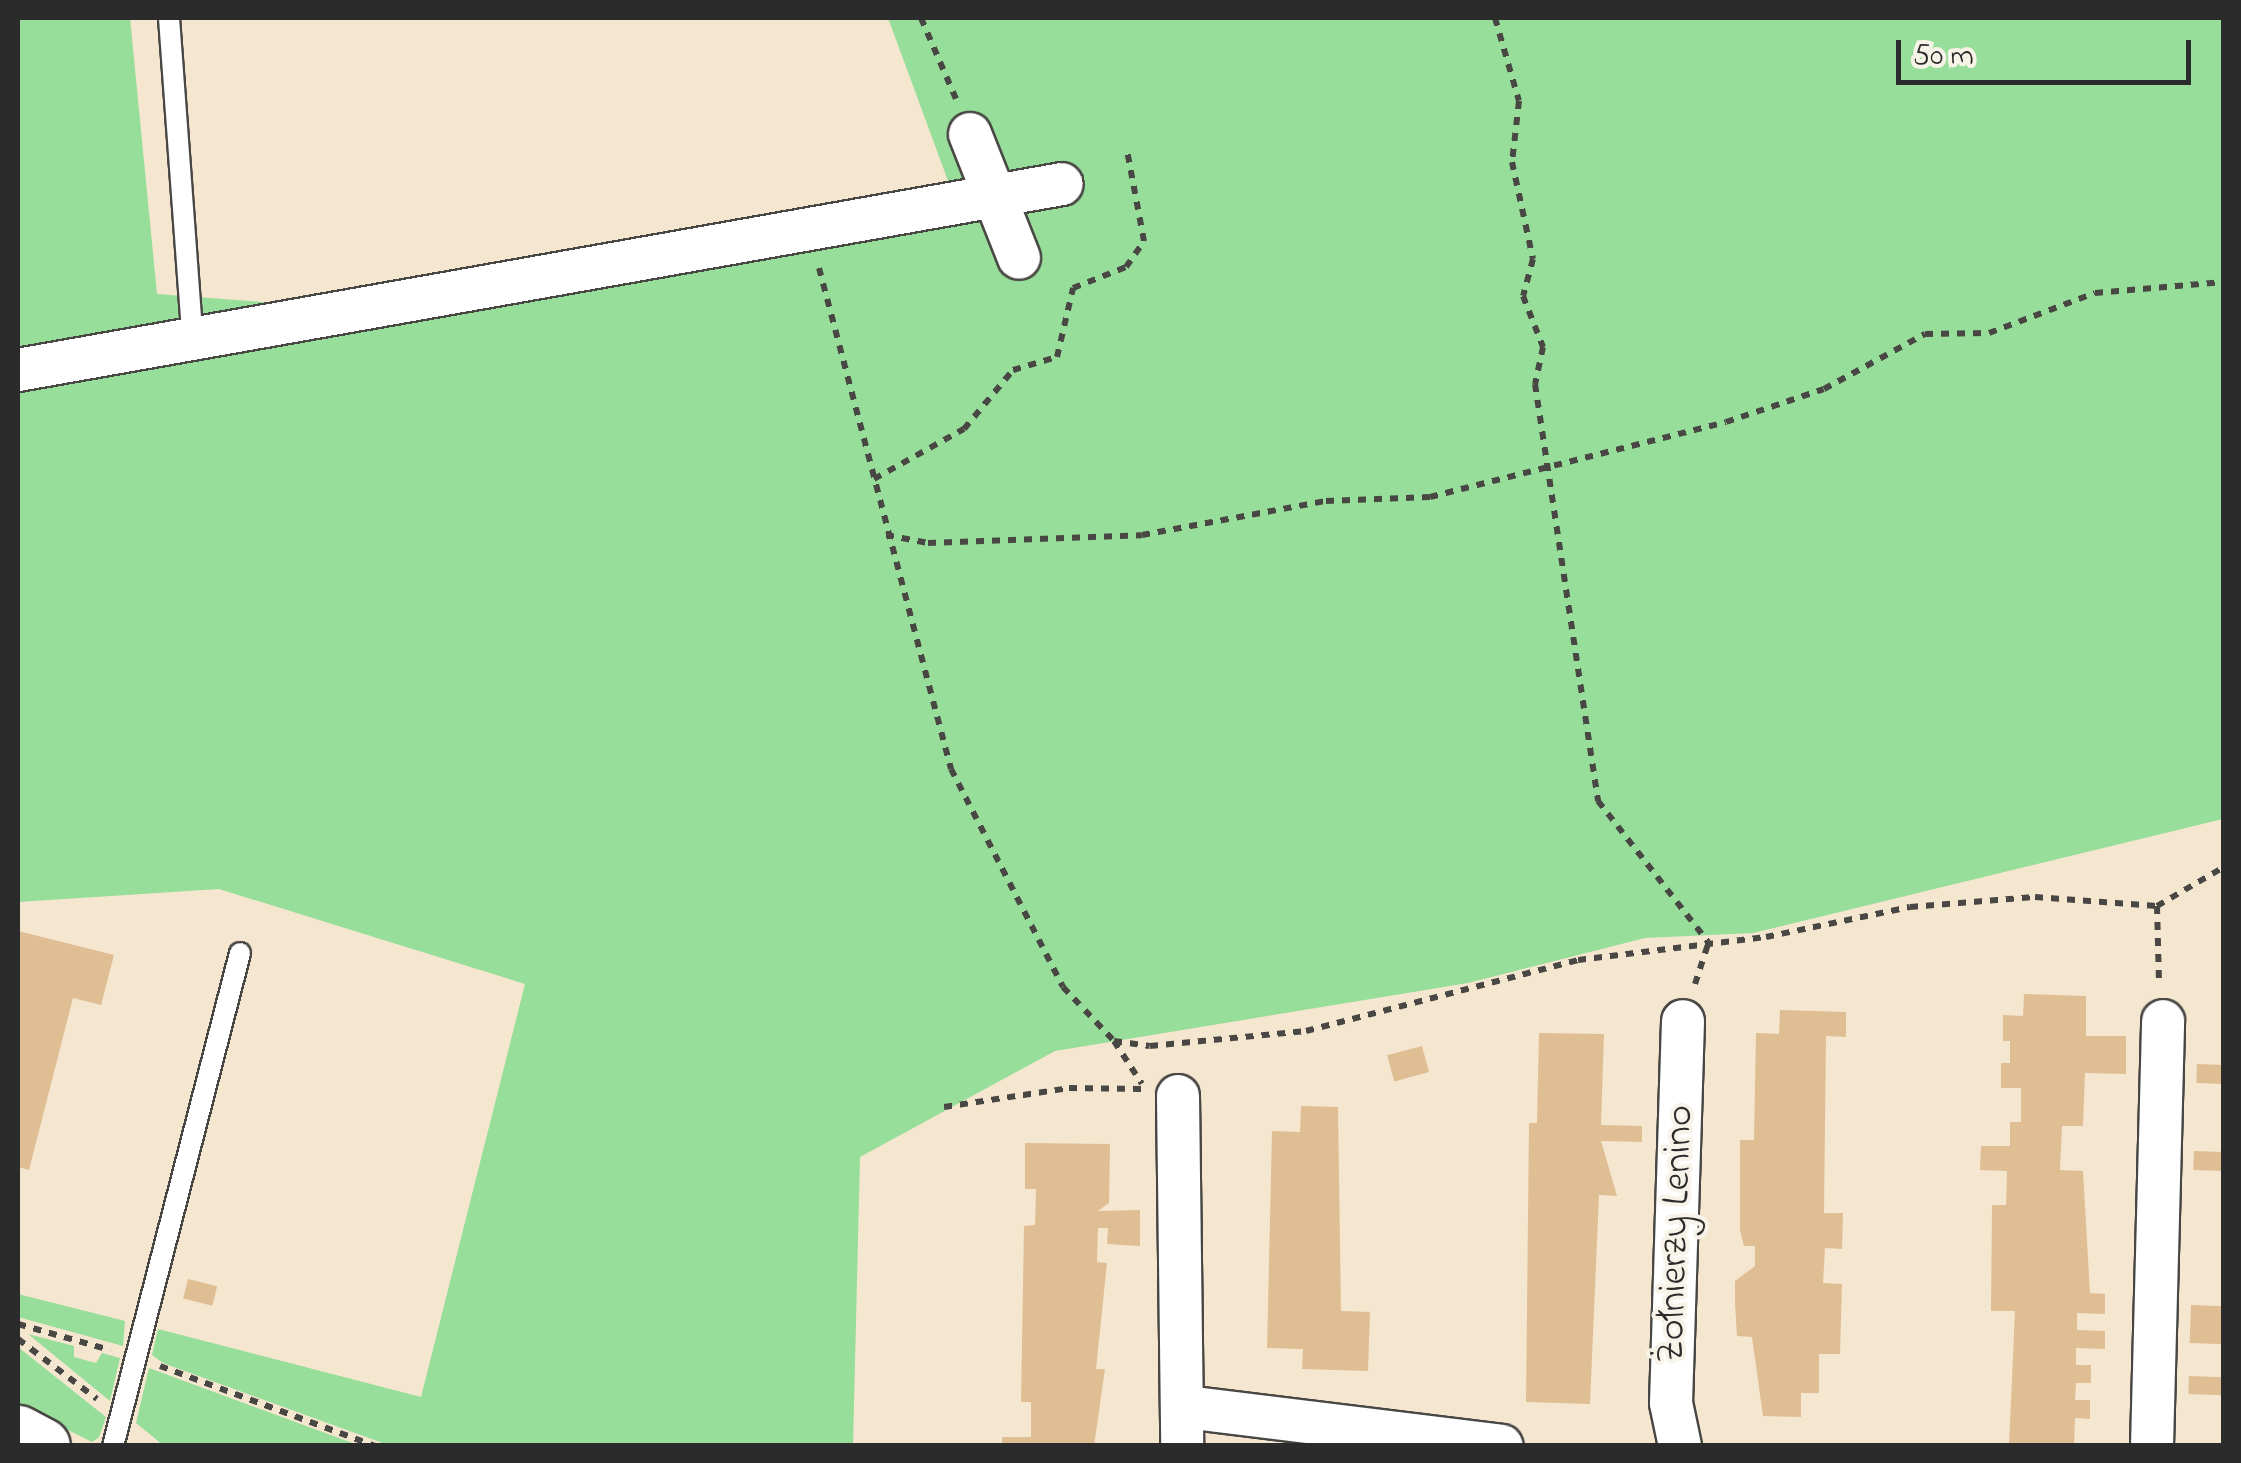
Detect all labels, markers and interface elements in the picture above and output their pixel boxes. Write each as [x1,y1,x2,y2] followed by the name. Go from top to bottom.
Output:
[1901,20,2196,82] scale bar
[1913,35,1974,79] text: 50 m
[1649,1104,1705,1364] street label: Żołnierzy Lenino

